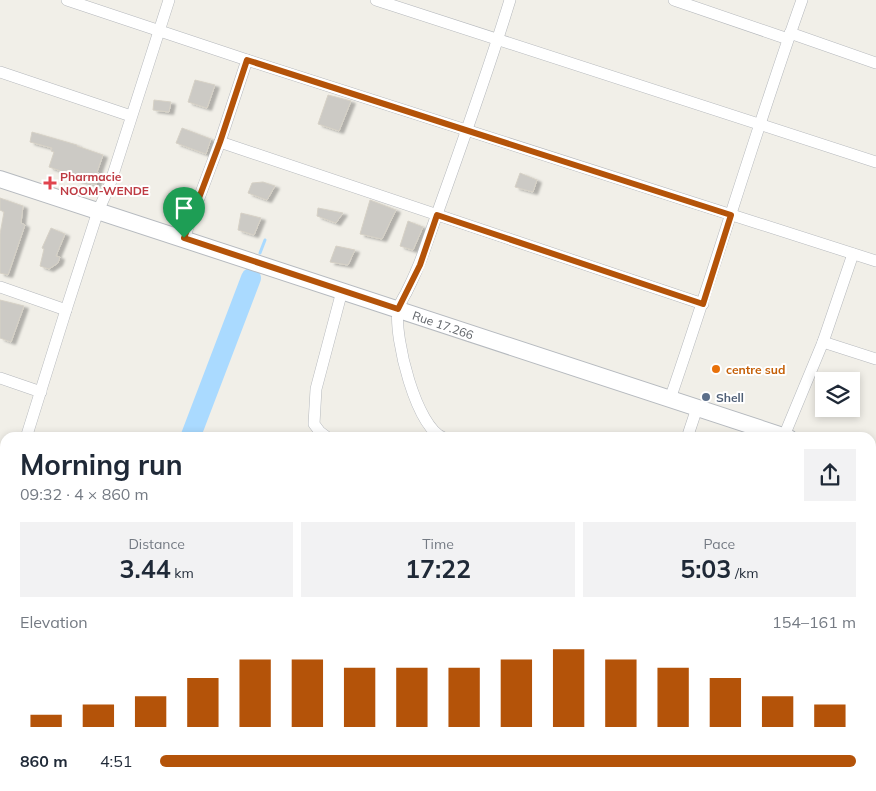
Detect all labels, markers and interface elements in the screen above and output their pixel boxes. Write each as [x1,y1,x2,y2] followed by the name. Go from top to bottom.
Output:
[60,169,149,198] place label: Pharmacie NOOM-WENDE
[44,177,56,189] marker: Pharmacie NOOM-WENDE
[163,187,205,238] pin
[170,194,198,222] icon: arrive
[410,308,476,342] street label: Rue 17.266
[726,362,785,377] place label: centre sud
[710,363,722,375] marker: centre sud
[815,372,860,417] map controls
[815,372,860,417] button: layers
[716,390,744,405] place label: Shell
[700,391,712,403] marker: Shell
[20,447,183,482] text: Morning run
[804,449,856,501] button: share
[20,484,149,504] text: 09:32 · 4 × 860 m
[128,535,185,553] text: Distance
[422,535,454,553] text: Time
[704,535,735,553] text: Pace
[119,553,171,584] text: 3.44
[405,553,471,584] text: 17:22
[680,553,731,584] text: 5:03
[171,564,194,582] text: km
[731,564,758,582] text: /km
[20,612,88,632] text: Elevation
[772,612,856,632] text: 154–161 m
[20,751,68,771] text: 860 m
[100,751,132,771] text: 4:51

